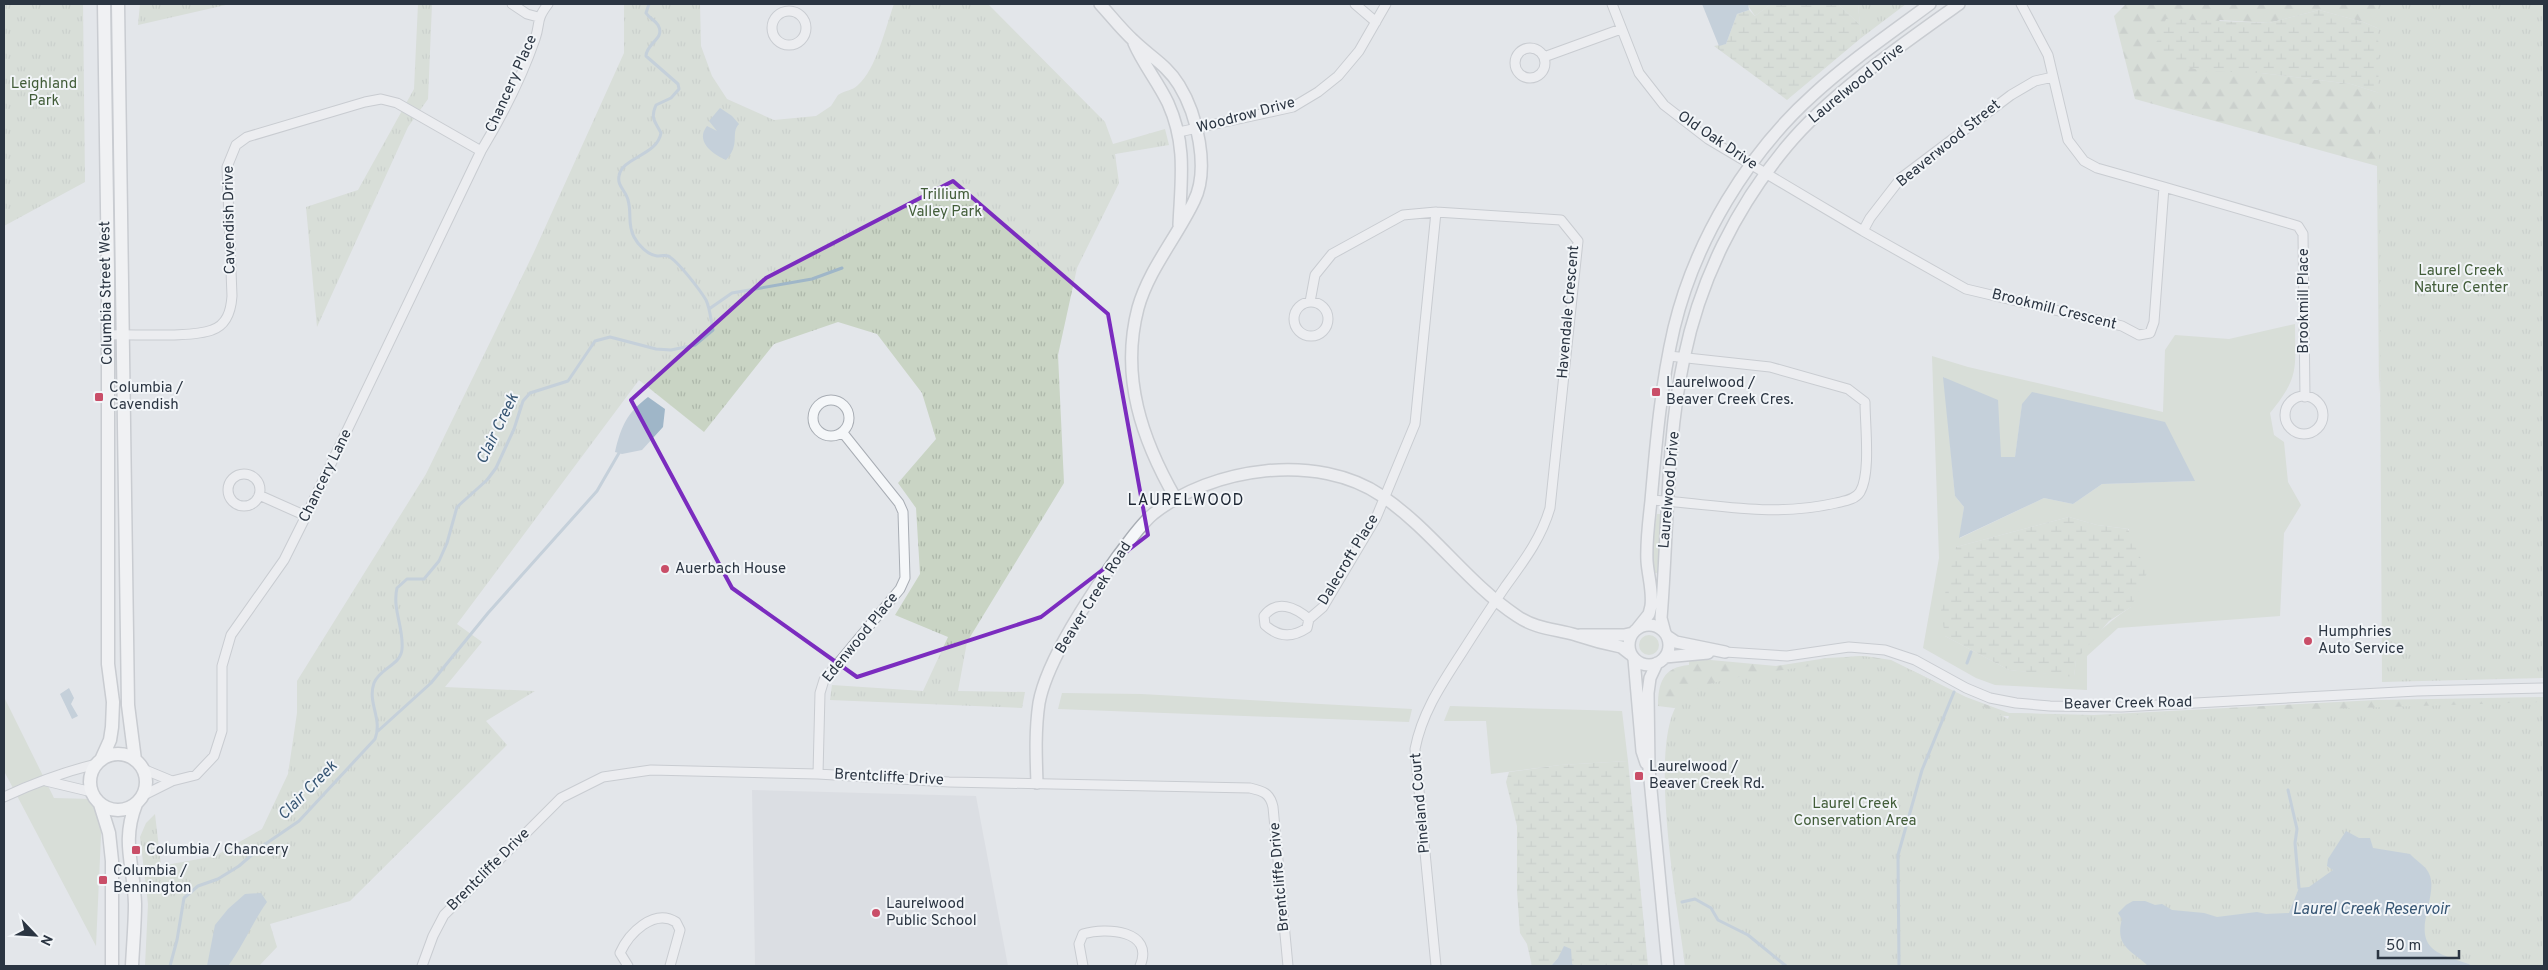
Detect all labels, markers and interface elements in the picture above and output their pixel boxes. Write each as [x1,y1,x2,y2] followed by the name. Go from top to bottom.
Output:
[482,32,542,136] street label: Chancery Place
[1805,40,1909,128] street label: Laurelwood Drive
[11,75,77,111] park label: Leighland Park
[1195,94,1297,138] street label: Woodrow Drive
[1893,96,2005,192] street label: Beaverwood Street
[1673,107,1761,175] street label: Old Oak Drive
[220,165,240,275] street label: Cavendish Drive
[908,186,982,222] park label: Trillium Valley Park
[96,221,118,365] street label: Columbia Street West
[1554,244,1584,380] street label: Havendale Crescent
[2295,248,2314,354] street label: Brookmill Place
[2414,262,2508,298] park label: Laurel Creek Nature Center
[1990,285,2118,335] street label: Brookmill Crescent
[1666,374,1794,410] place label: Laurelwood / Beaver Creek Cres.
[109,379,184,415] place label: Columbia / Cavendish
[1650,386,1662,398] marker: Laurelwood / Beaver Creek Cres.
[472,390,524,468] water label: Clair Creek
[93,391,105,403] marker: Columbia / Cavendish
[295,426,357,526] street label: Chancery Lane
[1655,431,1685,549] street label: Laurelwood Drive
[1128,491,1244,511] district label: LAURELWOOD
[1314,511,1384,609] street label: Dalecroft Place
[1052,538,1136,658] street label: Beaver Creek Road
[675,560,786,579] place label: Auerbach House
[659,563,671,575] marker: Auerbach House
[819,589,903,687] street label: Edenwood Place
[2318,623,2404,659] place label: Humphries Auto Service
[2302,635,2314,647] marker: Humphries Auto Service
[2063,693,2193,715] street label: Beaver Creek Road
[1407,752,1435,854] street label: Pineland Court
[274,756,343,825] water label: Clair Creek
[1649,758,1764,794] place label: Laurelwood / Beaver Creek Rd.
[834,766,944,790] street label: Brentcliffe Drive
[1633,770,1645,782] marker: Laurelwood / Beaver Creek Rd.
[1793,795,1917,831] park label: Laurel Creek Conservation Area
[1266,821,1294,933] street label: Brentcliffe Drive
[443,824,535,916] street label: Brentcliffe Drive
[146,841,289,860] place label: Columbia / Chancery
[130,844,142,856] marker: Columbia / Chancery
[113,862,191,898] place label: Columbia / Bennington
[97,874,109,886] marker: Columbia / Bennington
[886,895,977,931] place label: Laurelwood Public School
[2293,900,2451,920] water label: Laurel Creek Reservoir
[870,907,882,919] marker: Laurelwood Public School
[10,910,60,960] north arrow
[2378,928,2459,960] scale bar
[36,932,55,948] text: N
[2386,937,2421,956] text: 50 m

